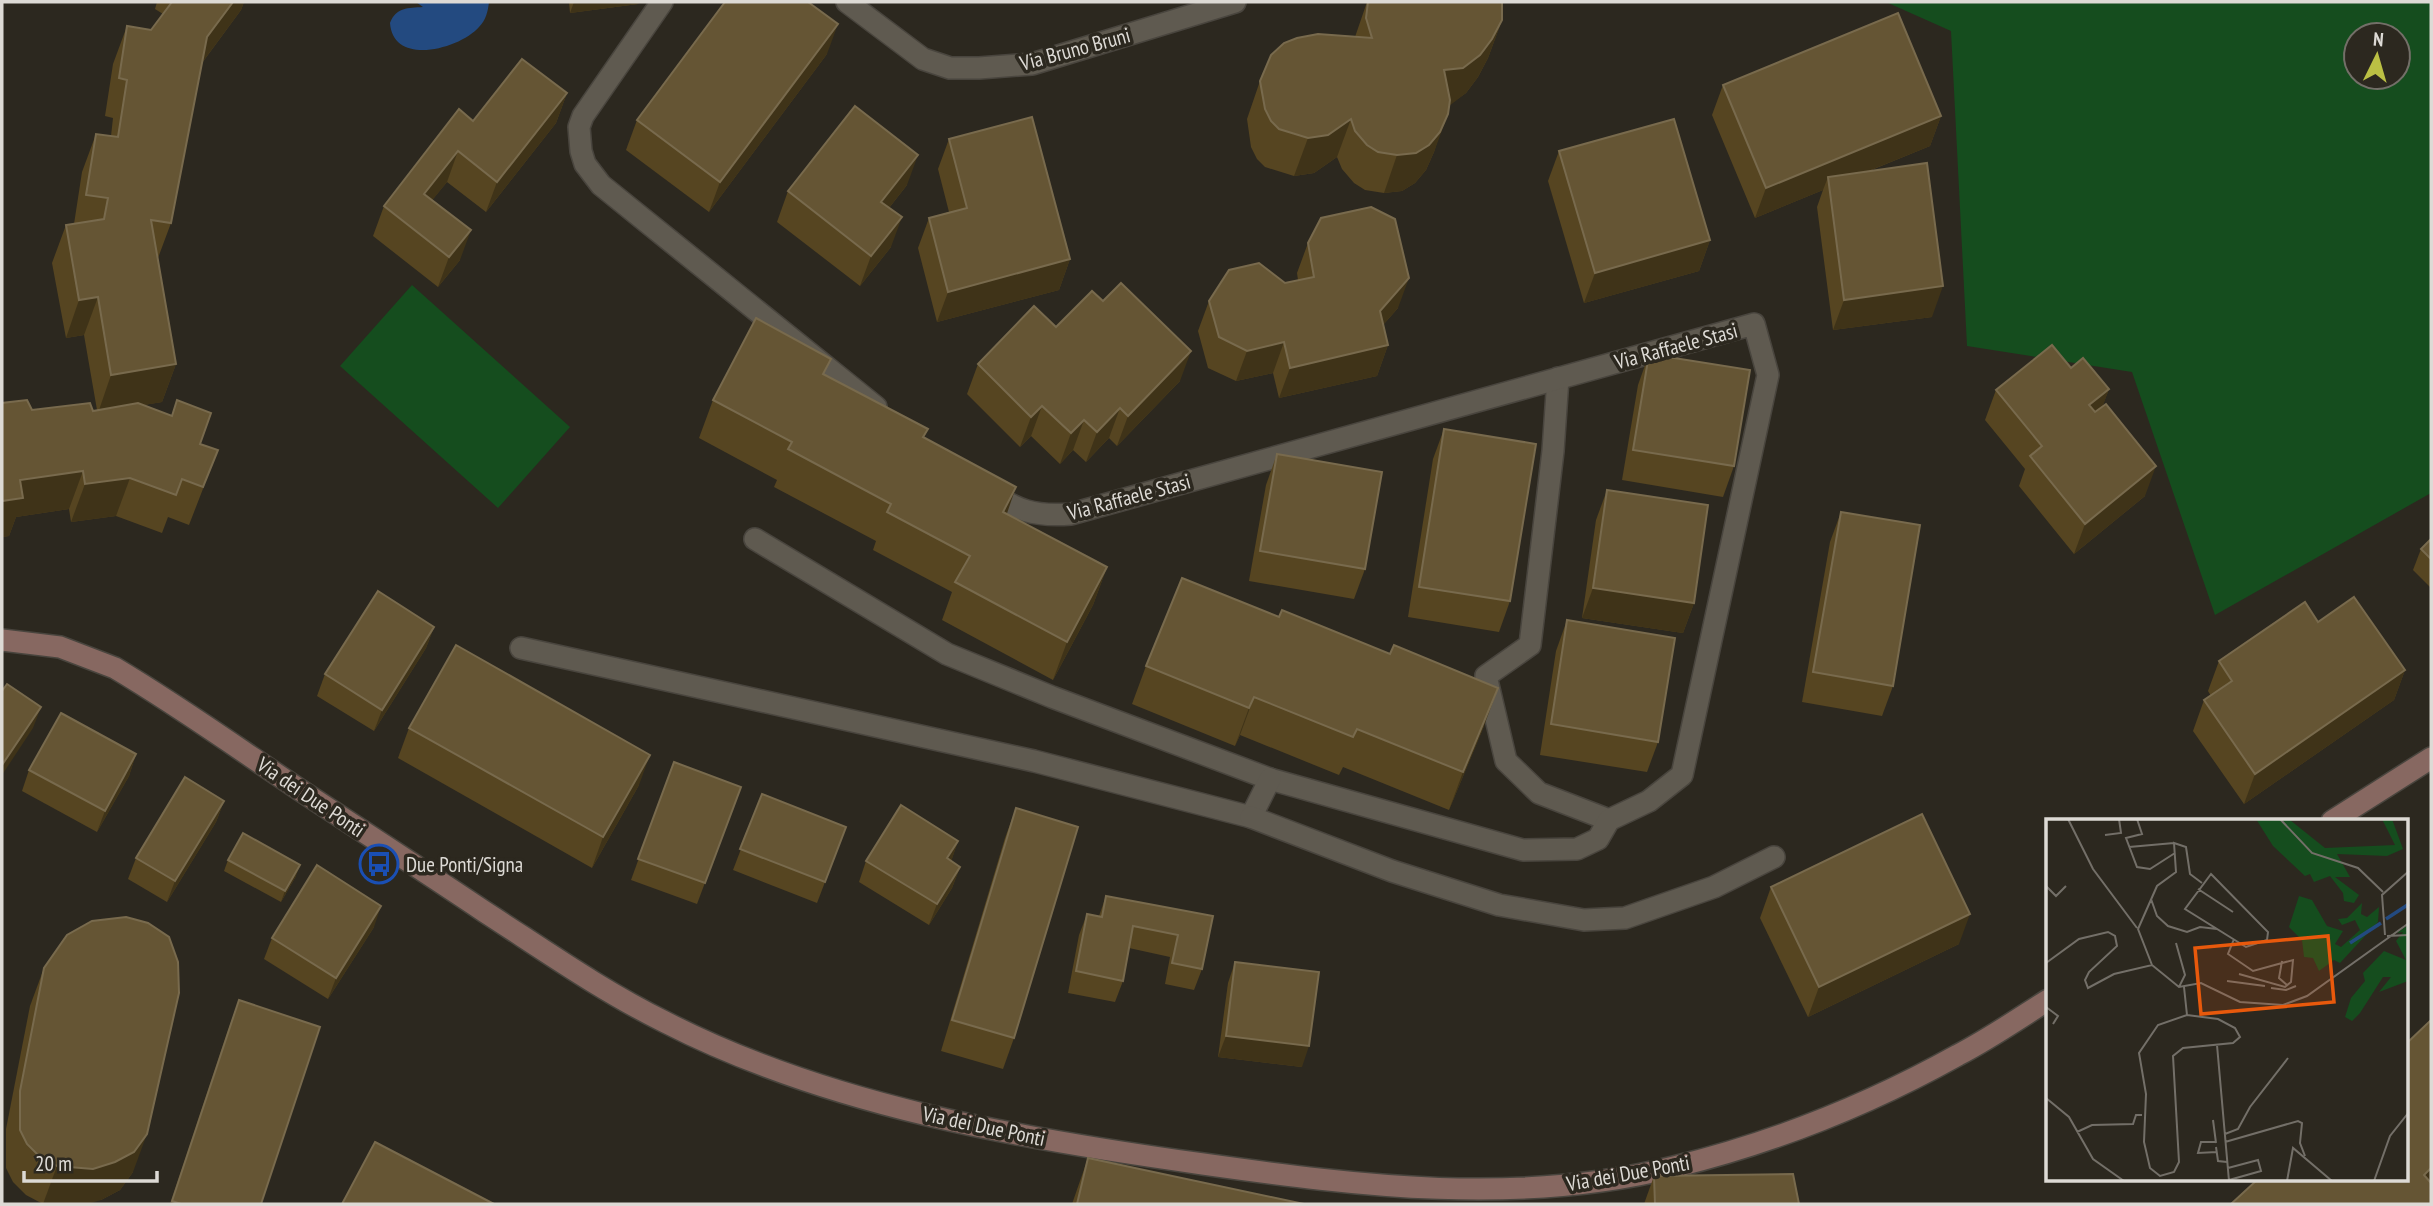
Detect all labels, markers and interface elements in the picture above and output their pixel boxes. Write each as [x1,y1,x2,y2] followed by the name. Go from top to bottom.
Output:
[1016,21,1133,77] street label: Via Bruno Bruni
[2342,21,2412,91] north arrow
[2372,27,2385,51] text: N
[1611,317,1741,376] street label: Via Raffaele Stasi
[1064,468,1194,527] street label: Via Raffaele Stasi
[251,750,370,843] street label: Via dei Due Ponti
[2046,819,2408,1182] inset map
[358,843,400,885] bus stop icon: Due Ponti/Signa
[406,851,523,878] place label: Due Ponti/Signa
[919,1100,1048,1152] street label: Via dei Due Ponti
[24,1140,158,1184] scale bar
[1563,1149,1692,1197] street label: Via dei Due Ponti
[35,1150,72,1177] text: 20 m

